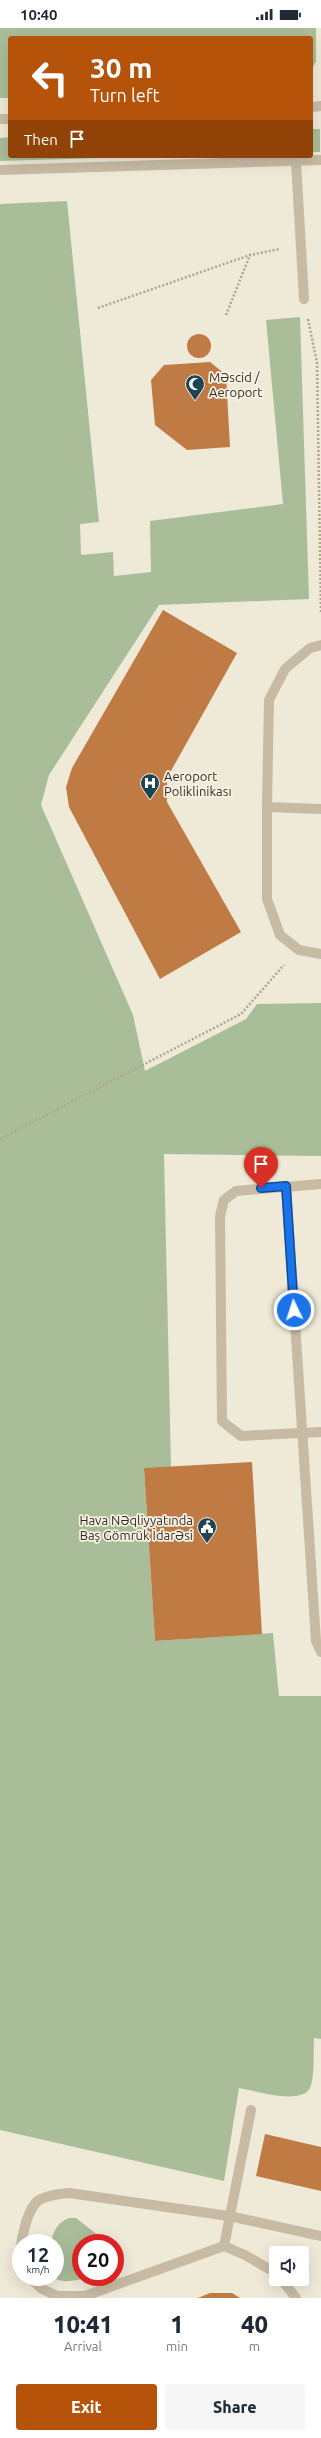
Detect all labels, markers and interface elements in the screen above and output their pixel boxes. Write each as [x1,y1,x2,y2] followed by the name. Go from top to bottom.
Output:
[20,6,58,23] text: 10:40
[24,52,76,104] icon: left
[90,52,152,83] text: 30 m
[90,85,160,105] text: Turn left
[66,128,88,150] icon: arrive
[24,131,58,148] text: Then
[209,370,262,399] place label: Məscid / Aeroport
[184,373,206,401] mosque icon: Məscid / Aeroport
[164,769,232,798] place label: Aeroport Poliklinikası
[139,772,161,800] hospital icon: Aeroport Poliklinikası
[244,1147,278,1188] pin
[250,1153,272,1175] icon: arrive
[273,1289,315,1331] position arrow
[79,1513,193,1542] place label: Hava Nəqliyyatında Baş Gömrük İdarəsi
[196,1516,218,1544] public building icon: Hava Nəqliyyatında Baş Gömrük İdarəsi
[72,2234,124,2286] speed limit sign: 20
[27,2243,49,2266] text: 12
[269,2246,309,2286] map controls
[269,2246,309,2286] button: sound
[26,2264,50,2275] text: km/h
[53,2311,113,2338] text: 10:41
[170,2311,184,2338] text: 1
[241,2311,268,2338] text: 40
[64,2339,102,2353] text: Arrival
[166,2339,188,2353] text: min
[249,2339,260,2353] text: m
[16,2384,157,2430] button: Exit
[165,2384,305,2430] button: Share

